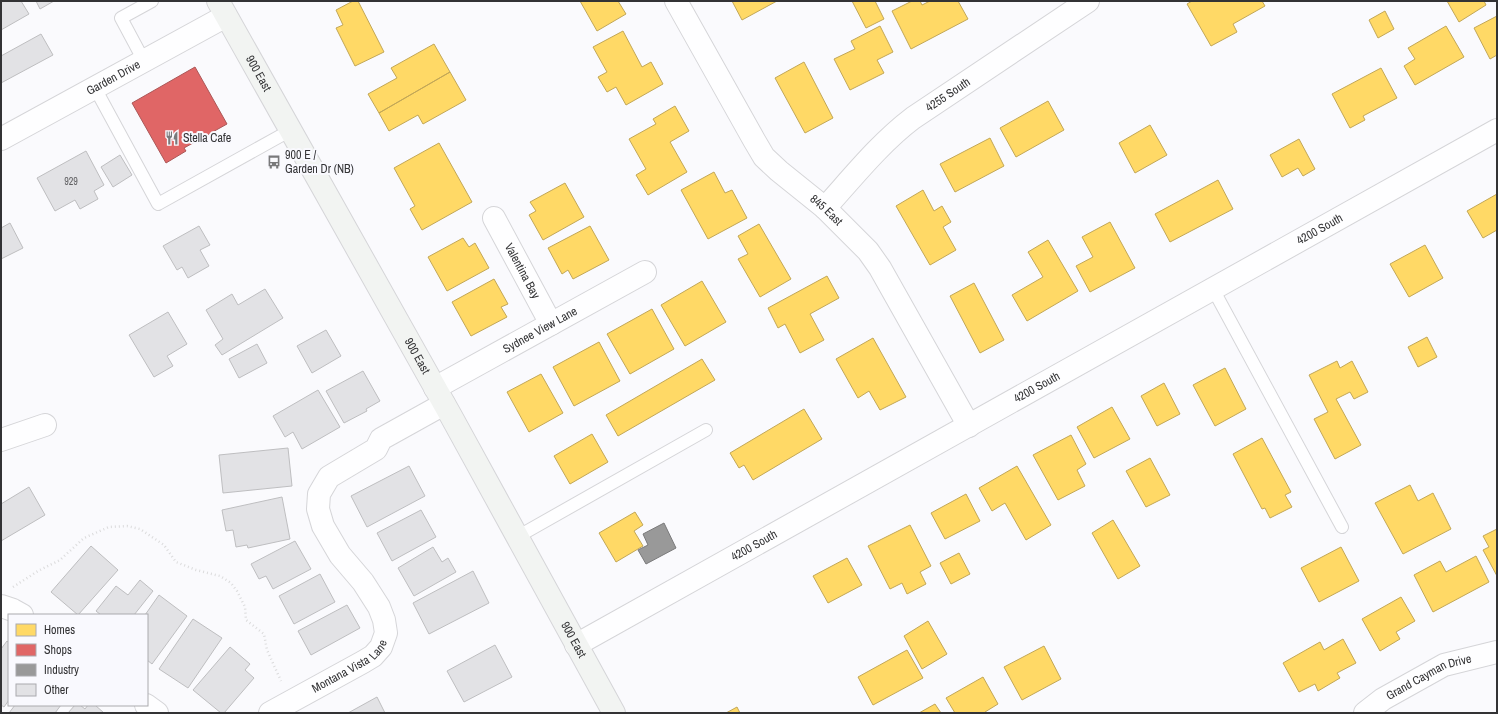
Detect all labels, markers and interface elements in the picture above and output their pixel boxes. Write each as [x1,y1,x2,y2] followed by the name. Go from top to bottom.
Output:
[242,52,275,94] street label: 900 East
[84,56,143,99] street label: Garden Drive
[922,74,973,115] street label: 4255 South
[164,130,180,146] restaurant icon: Stella Cafe
[183,130,231,146] place label: Stella Cafe
[285,147,354,177] place label: 900 E / Garden Dr (NB)
[266,154,282,170] bus stop icon: 900 E / Garden Dr (NB)
[64,175,78,188] house number: 929
[807,191,846,229] street label: 845 East
[1294,210,1346,248] street label: 4200 South
[501,240,544,301] street label: Valentina Bay
[500,303,580,357] street label: Sydnee View Lane
[401,335,434,377] street label: 900 East
[1011,368,1063,407] street label: 4200 South
[728,526,780,565] street label: 4200 South
[8,614,148,706] legend
[557,619,590,661] street label: 900 East
[44,622,75,638] text: Homes
[309,637,391,696] street label: Montana Vista Lane
[44,642,72,658] text: Shops
[1383,651,1473,704] street label: Grand Cayman Drive
[44,662,79,678] text: Industry
[44,682,69,698] text: Other

